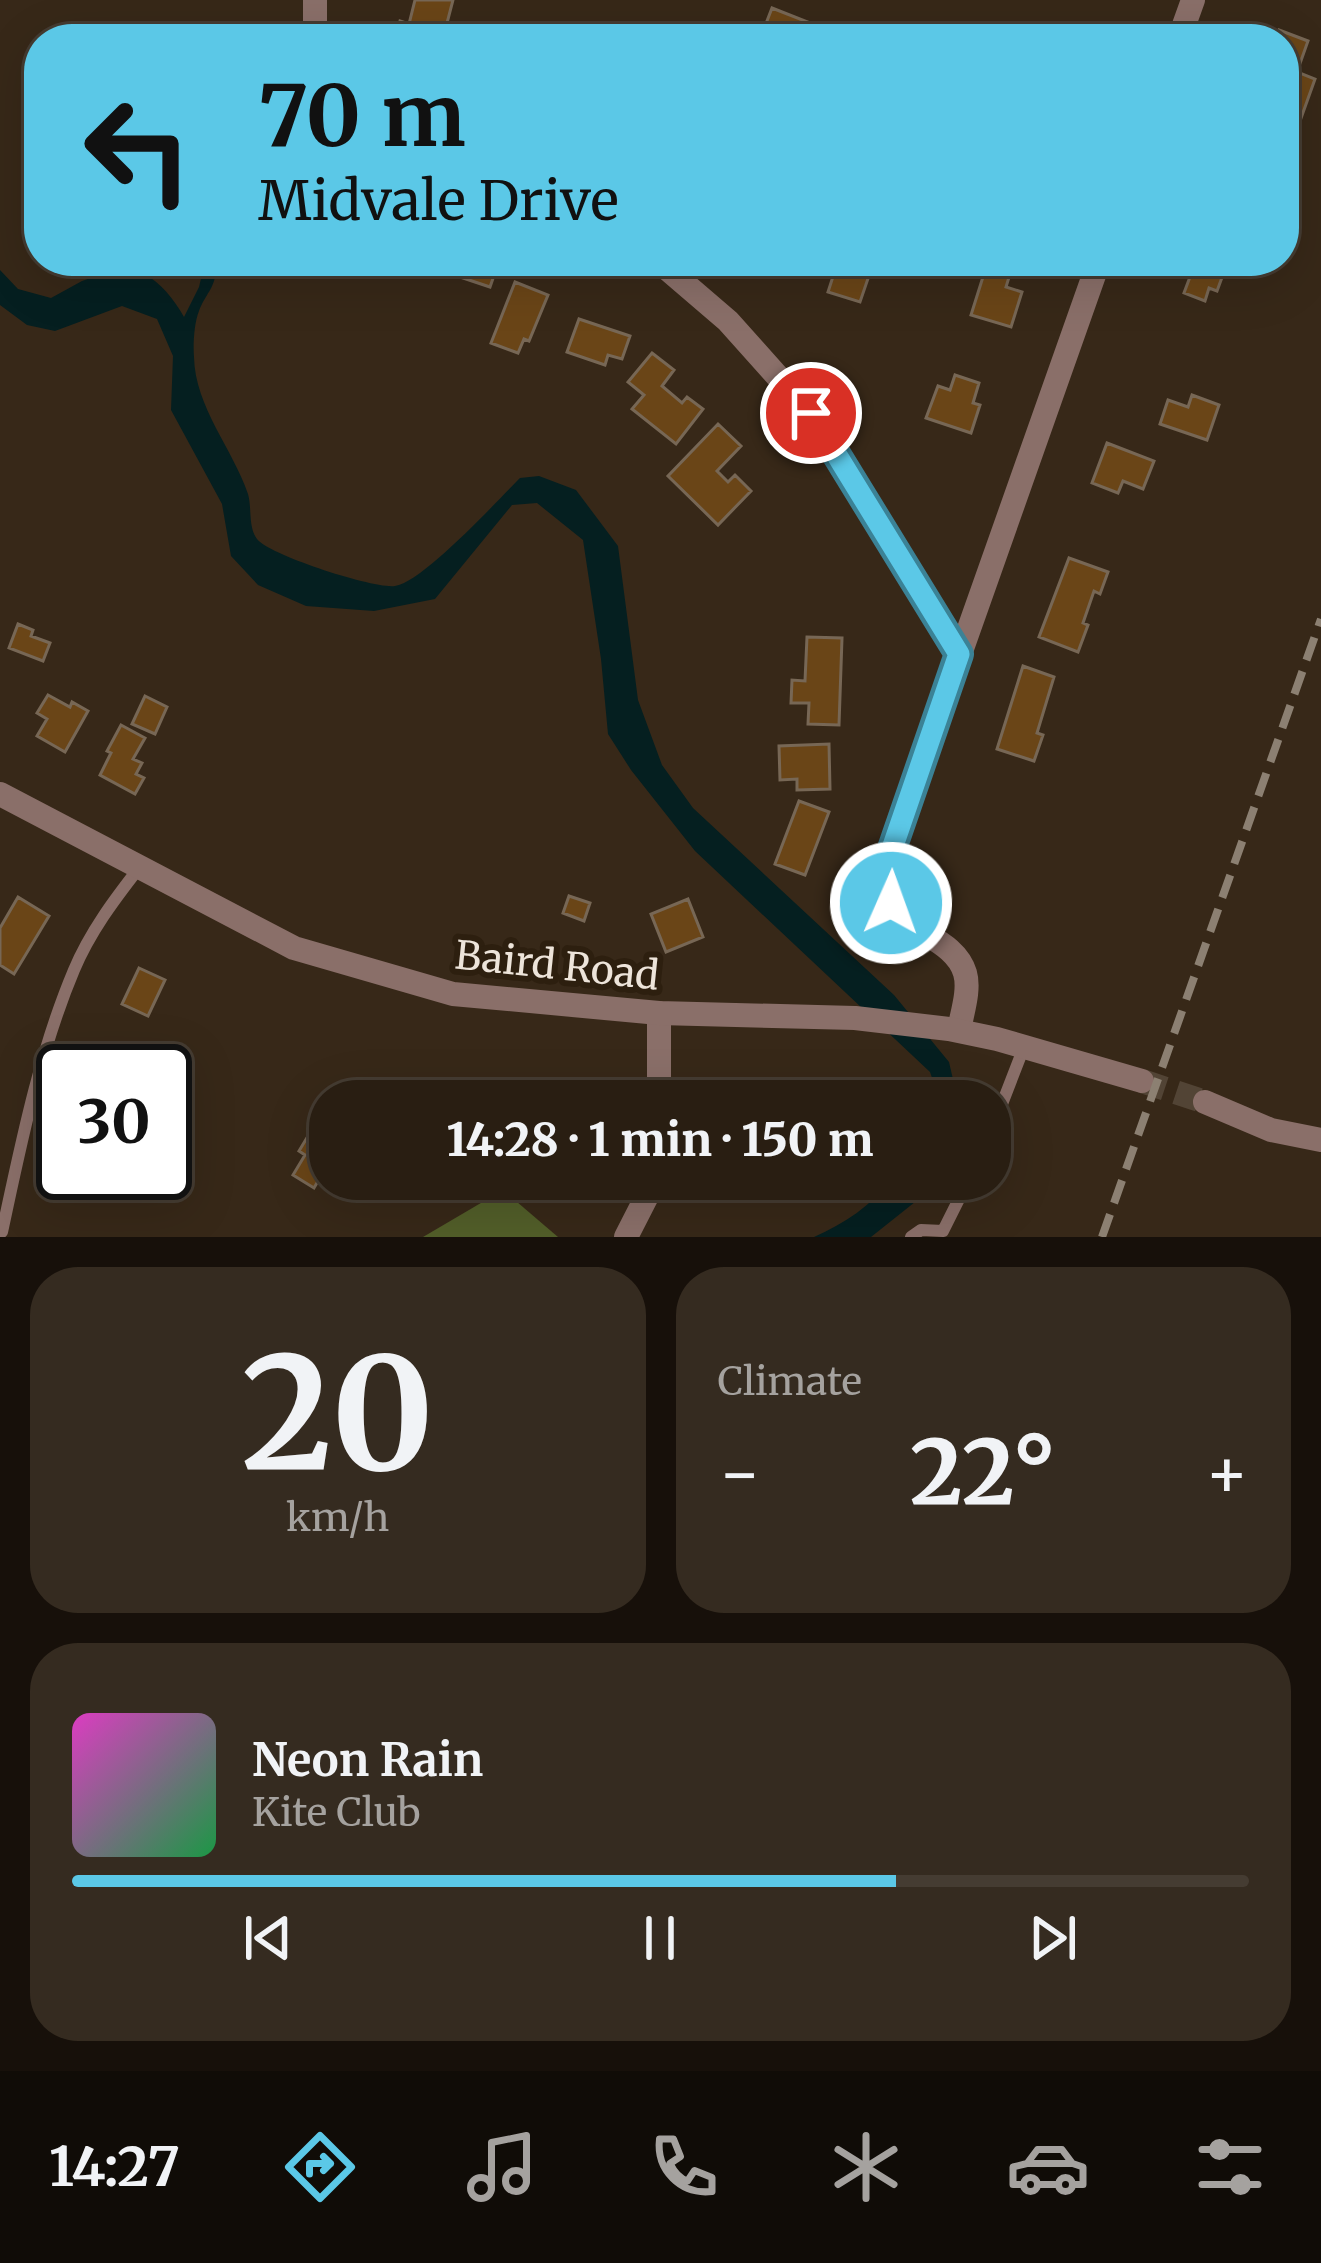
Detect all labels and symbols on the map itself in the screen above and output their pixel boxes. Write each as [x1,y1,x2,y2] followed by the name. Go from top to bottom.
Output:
[760,362,862,464] pin
[828,840,954,966] position arrow
[453,930,661,1001] street label: Baird Road
[36,1044,192,1200] speed limit sign: 30

